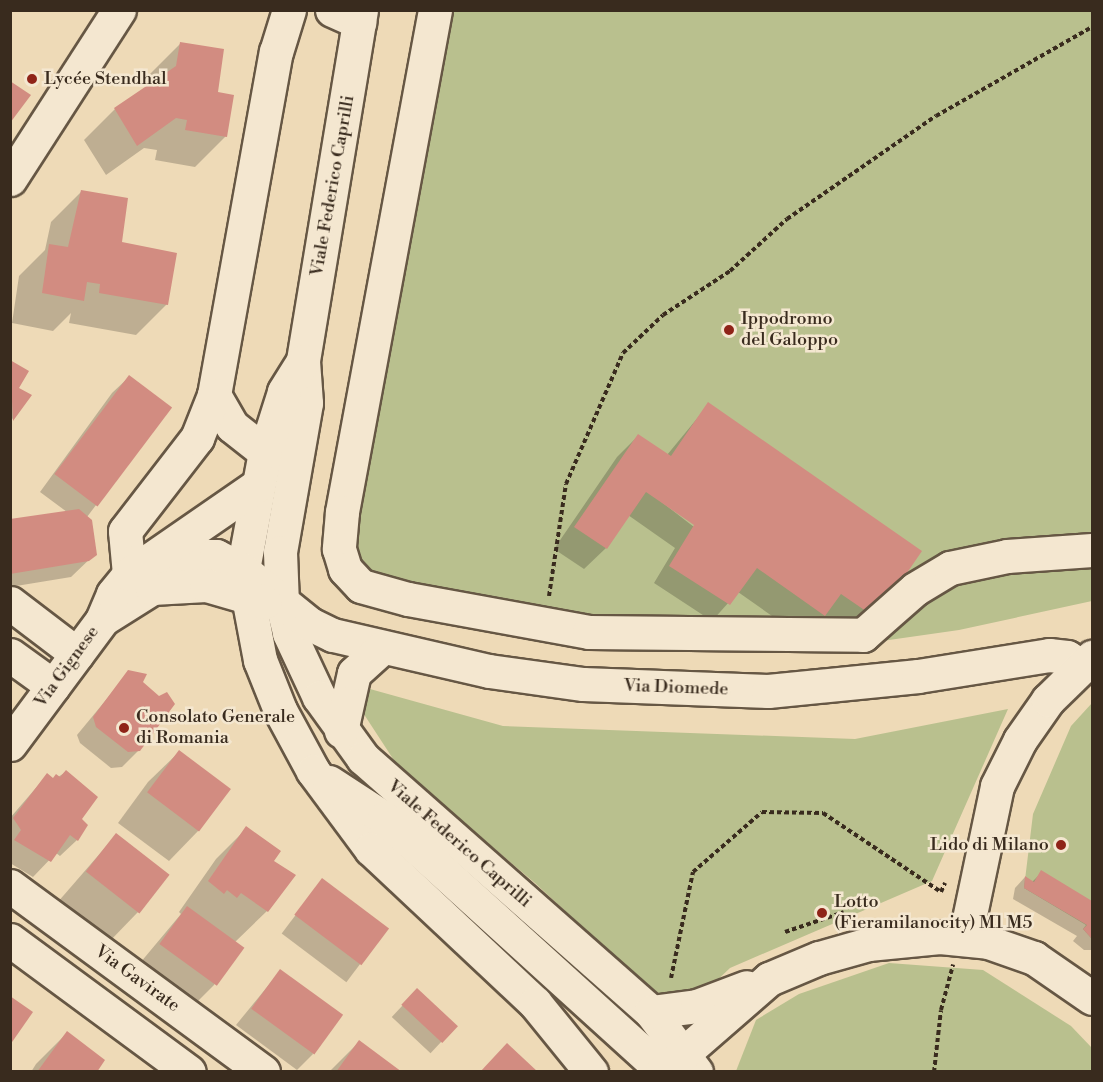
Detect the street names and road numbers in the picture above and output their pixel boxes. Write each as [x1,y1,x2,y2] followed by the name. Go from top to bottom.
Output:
[306,94,360,278] street label: Viale Federico Caprilli
[30,622,104,712] street label: Via Gignese
[623,675,729,701] street label: Via Diomede
[383,776,535,912] street label: Viale Federico Caprilli
[90,941,184,1017] street label: Via Gavirate

